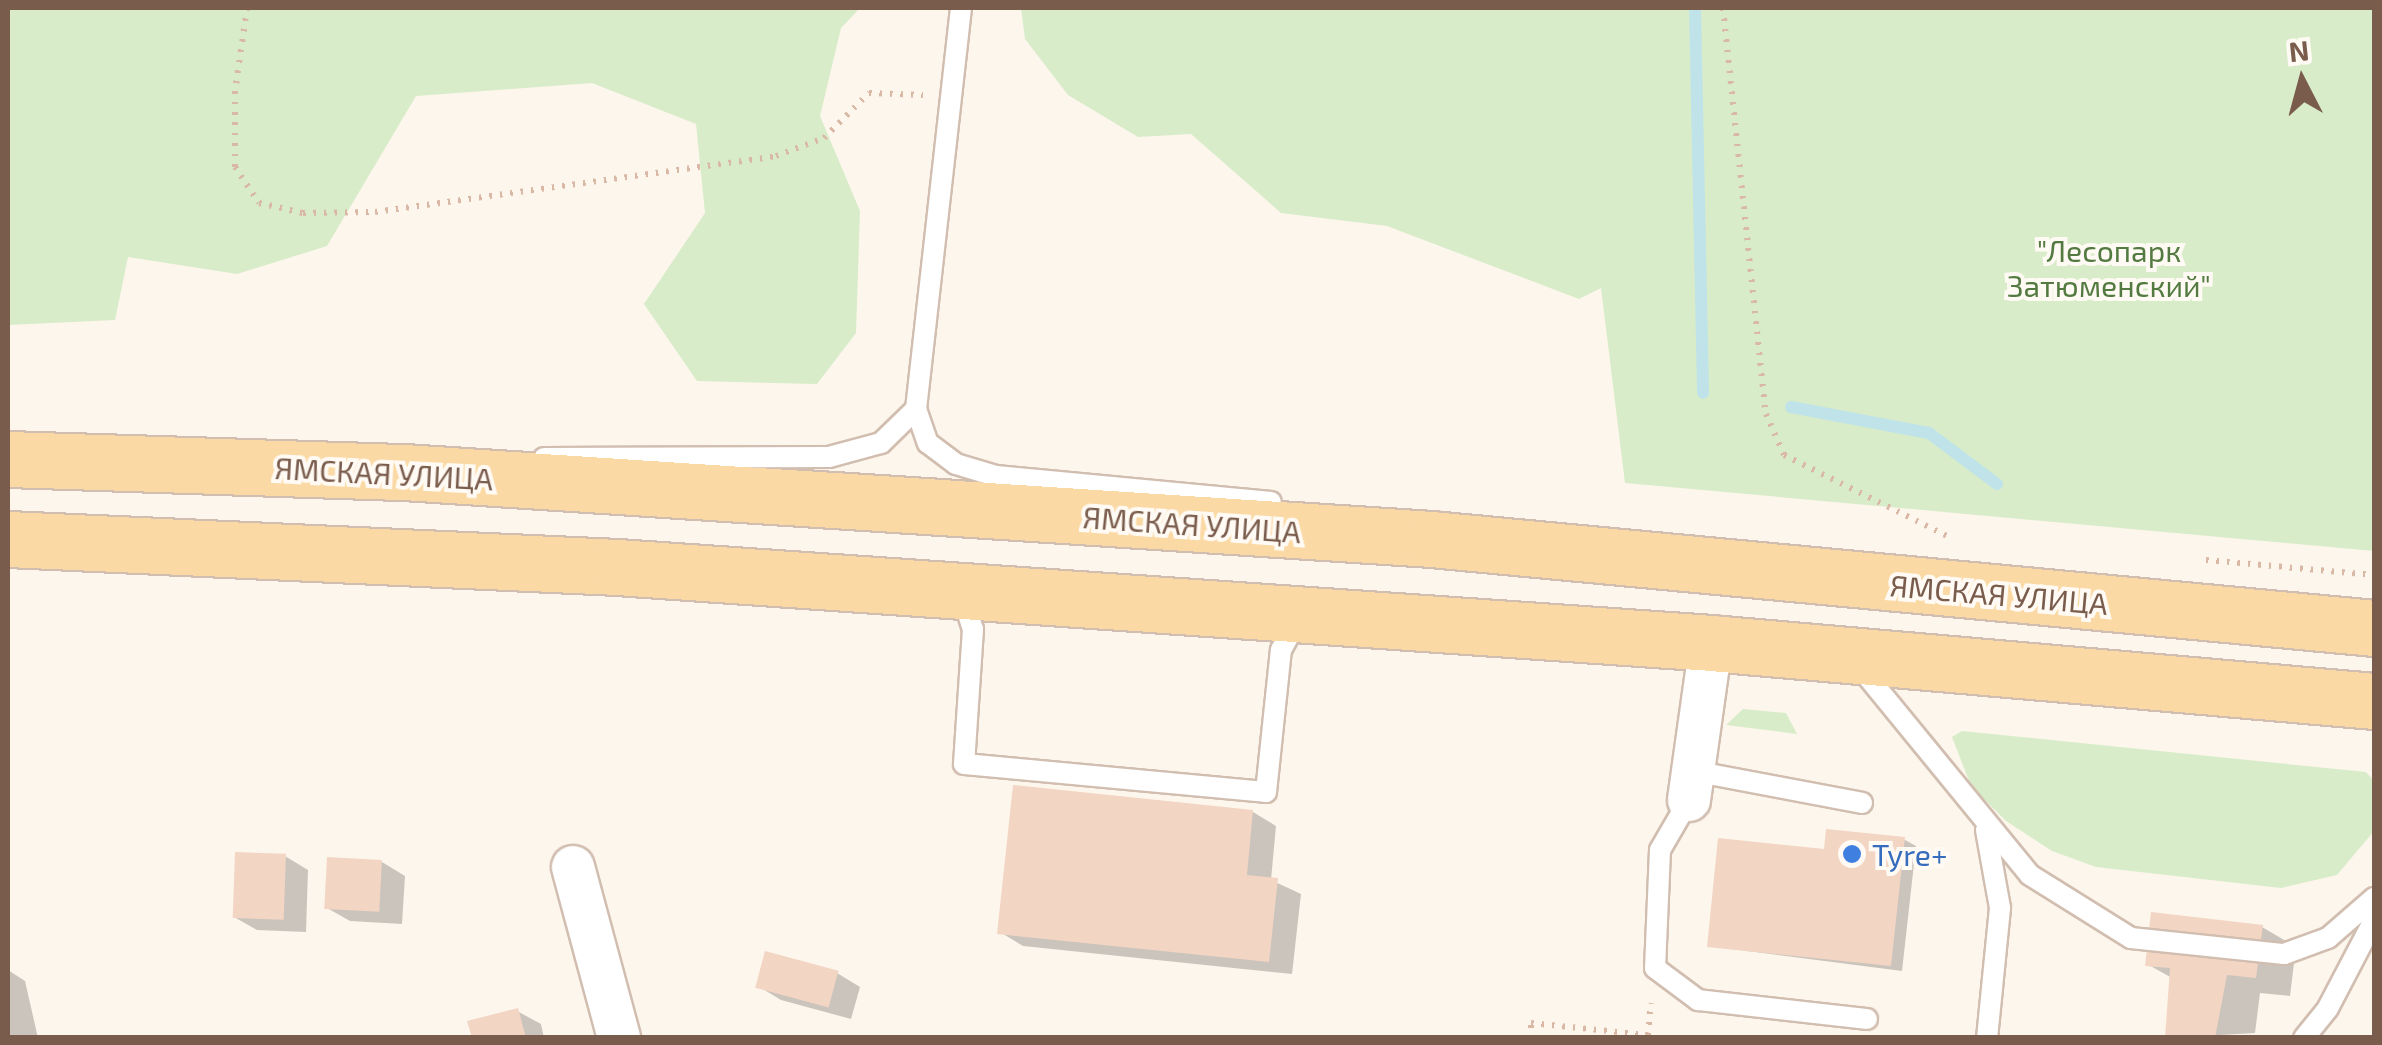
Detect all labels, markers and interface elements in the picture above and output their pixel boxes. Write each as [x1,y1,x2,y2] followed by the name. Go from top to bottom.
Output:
[2252,30,2352,130] north arrow
[2287,32,2311,68] text: N
[2007,232,2211,302] park label: "Лесопарк Затюменский"
[274,449,494,497] street label: ЯМСКАЯ УЛИЦА
[1082,498,1302,550] street label: ЯМСКАЯ УЛИЦА
[1888,567,2110,621] street label: ЯМСКАЯ УЛИЦА
[1872,836,1947,872] place label: Tyre+
[1841,843,1863,865] marker: Tyre+

